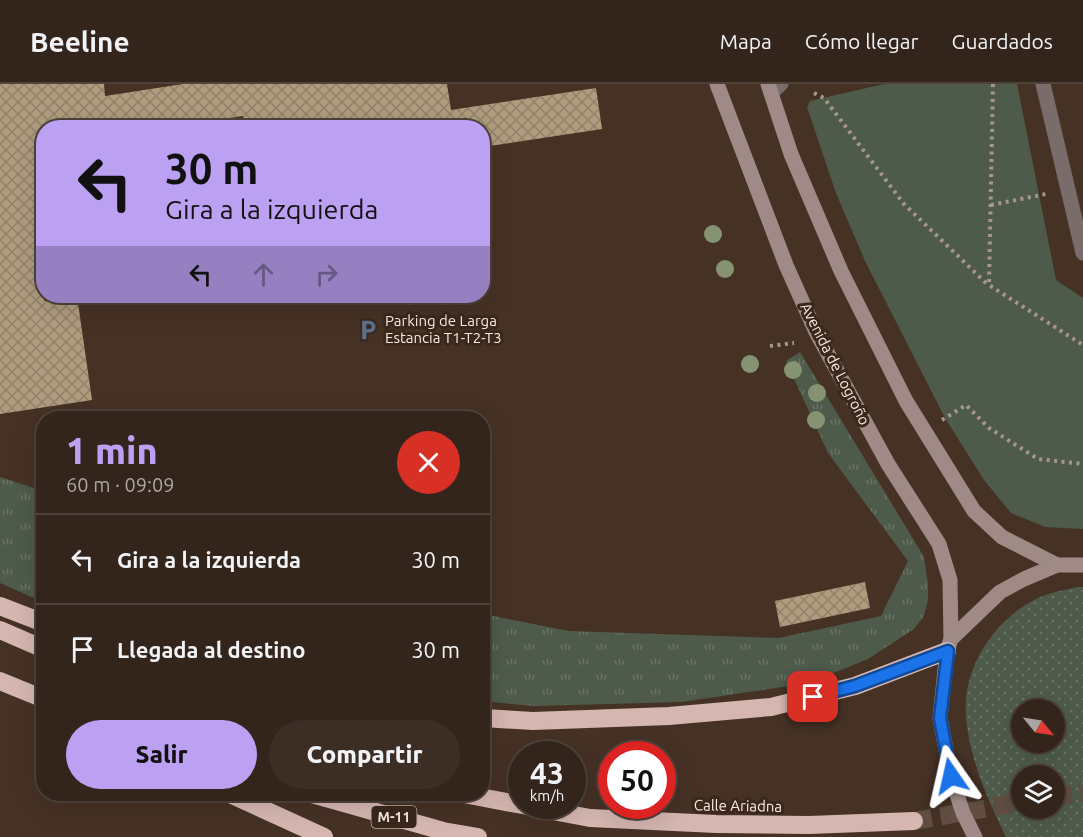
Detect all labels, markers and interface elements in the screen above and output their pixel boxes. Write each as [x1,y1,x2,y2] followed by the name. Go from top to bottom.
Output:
[30,26,130,57] text: Beeline
[720,29,772,53] text: Mapa
[805,29,919,53] text: Cómo llegar
[952,29,1053,53] text: Guardados
[66,144,144,222] icon: left
[165,145,259,192] text: 30 m
[165,194,378,224] text: Gira a la izquierda
[184,258,217,291] icon: left
[247,258,280,291] icon: ahead
[310,258,343,291] icon: right
[797,300,874,428] street label: Avenida de Logroño
[385,312,502,346] place label: Parking de Larga Estancia T1-T2-T3
[356,318,380,342] parking icon: Parking de Larga Estancia T1-T2-T3
[66,430,158,471] text: 1 min
[397,431,460,494] button: close
[66,473,175,496] text: 60 m · 09:09
[66,543,99,576] icon: left
[117,547,301,572] text: Gira a la izquierda
[411,547,460,572] text: 30 m
[66,633,99,666] icon: arrive
[117,637,305,662] text: Llegada al destino
[411,637,460,662] text: 30 m
[787,671,838,722] pin
[796,680,829,713] icon: arrive
[1011,699,1065,753] north arrow
[1011,699,1065,819] map controls
[66,720,257,789] button: Salir
[269,720,460,789] button: Compartir
[598,741,676,819] speed limit sign: 50
[919,744,983,808] position arrow
[530,756,564,790] text: 43
[1011,765,1065,819] button: layers
[530,787,564,804] text: km/h
[694,796,782,815] street label: Calle Ariadna
[372,806,416,828] road number: M-11

